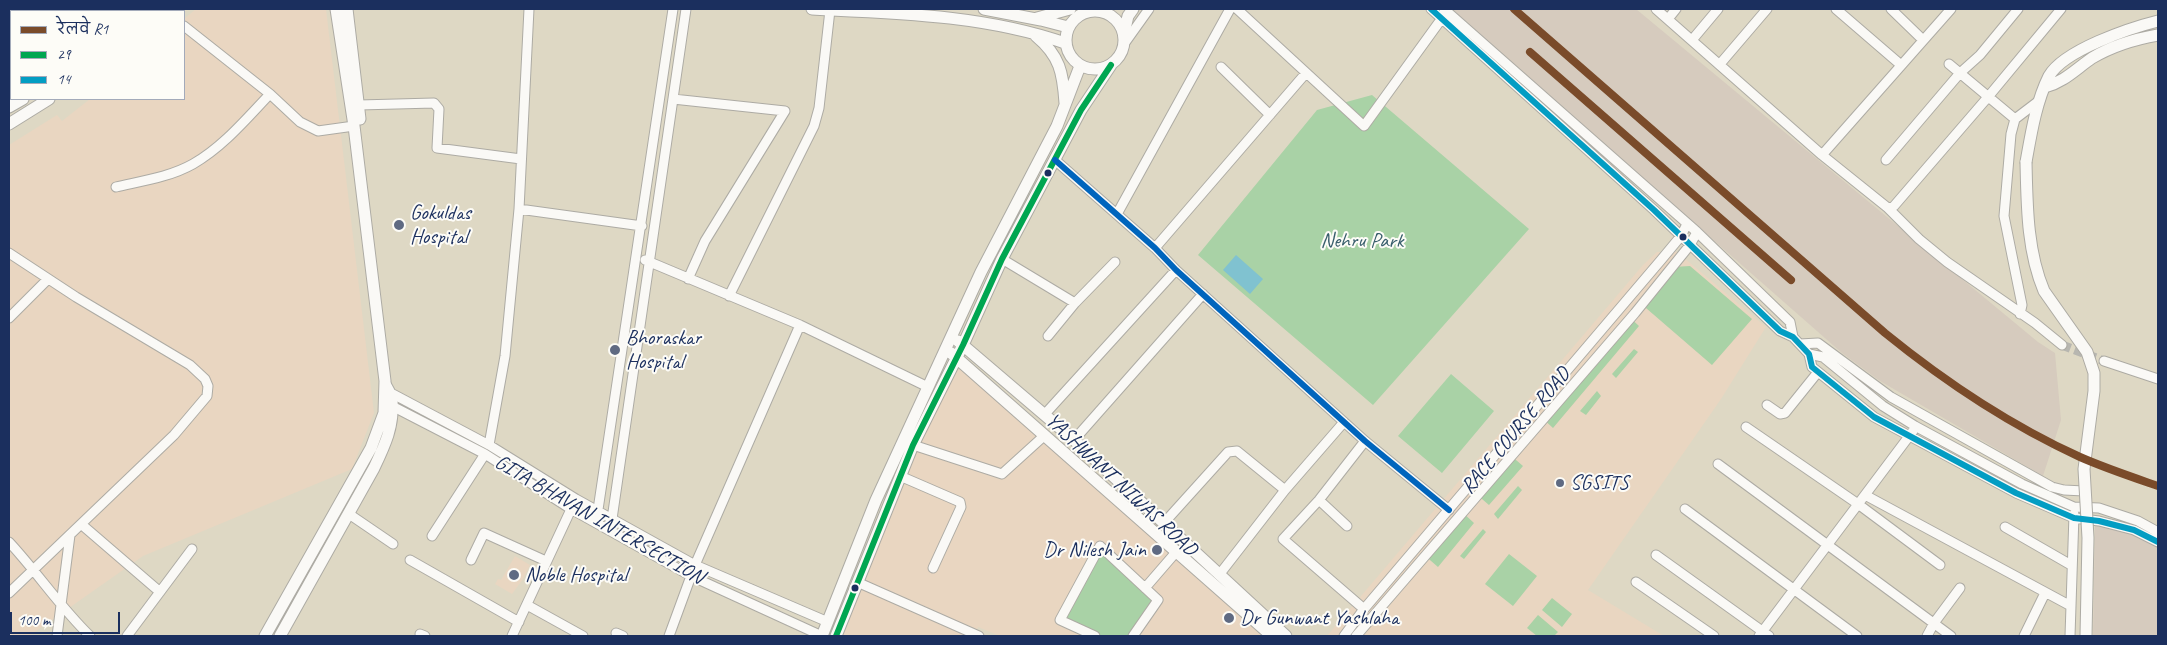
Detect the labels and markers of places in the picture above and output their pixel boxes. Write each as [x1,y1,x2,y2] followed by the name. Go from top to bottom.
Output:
[1043,168,1053,178] unlabelled marker
[410,200,471,250] place label: Gokuldas Hospital
[392,218,406,232] marker: Gokuldas Hospital
[1678,232,1688,242] unlabelled marker
[626,325,701,375] place label: Bhoraskar Hospital
[608,343,622,357] marker: Bhoraskar Hospital
[1570,470,1629,496] place label: SGSITS
[1554,477,1566,489] marker: SGSITS
[1043,537,1146,563] place label: Dr Nilesh Jain
[1150,543,1164,557] marker: Dr Nilesh Jain
[525,562,627,588] place label: Noble Hospital
[507,568,521,582] marker: Noble Hospital
[850,583,860,593] unlabelled marker
[1240,605,1399,631] place label: Dr Gunwant Yashlaha
[1222,611,1236,625] marker: Dr Gunwant Yashlaha

